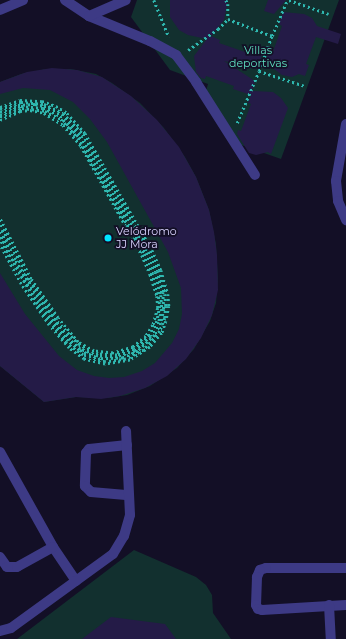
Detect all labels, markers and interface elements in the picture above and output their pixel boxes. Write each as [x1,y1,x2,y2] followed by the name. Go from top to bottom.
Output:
[229,44,287,70] park label: Villas deportivas
[116,225,177,251] place label: Velódromo JJ Mora
[103,233,113,243] marker: Velódromo JJ Mora

